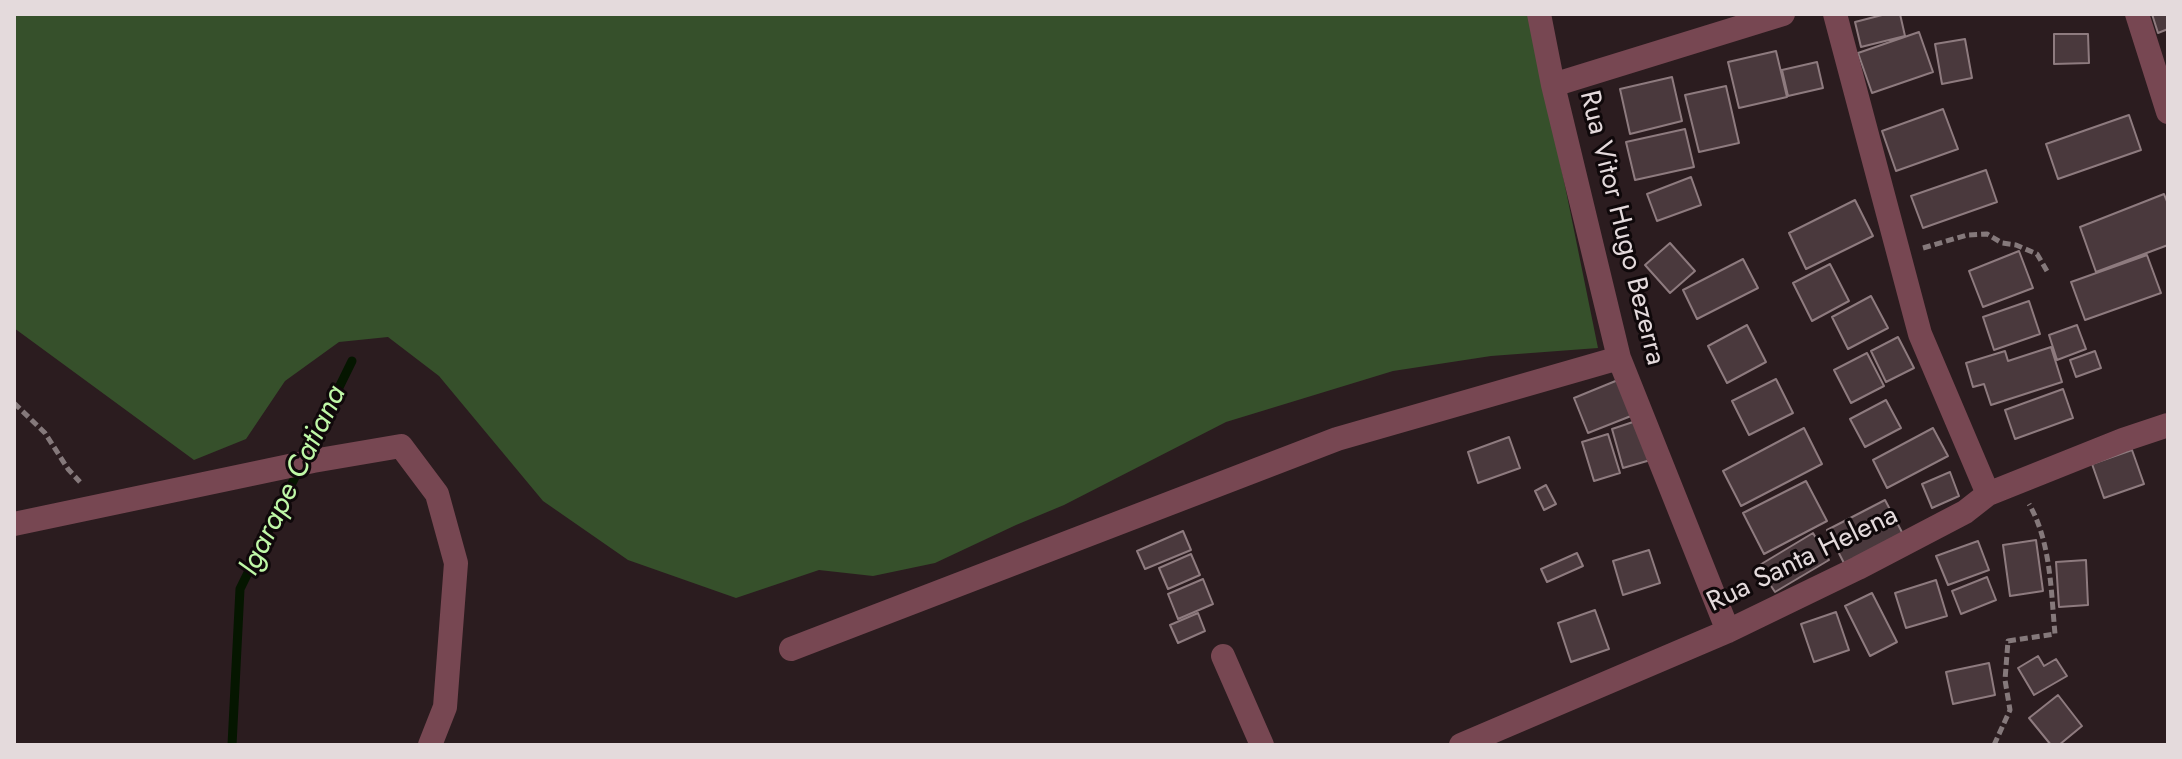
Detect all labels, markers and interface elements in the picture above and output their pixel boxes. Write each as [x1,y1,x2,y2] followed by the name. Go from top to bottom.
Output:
[1571,87,1671,369] street label: Rua Vitor Hugo Bezerra
[232,380,356,582] water label: Igarape Catiana
[1702,499,1904,621] street label: Rua Santa Helena

